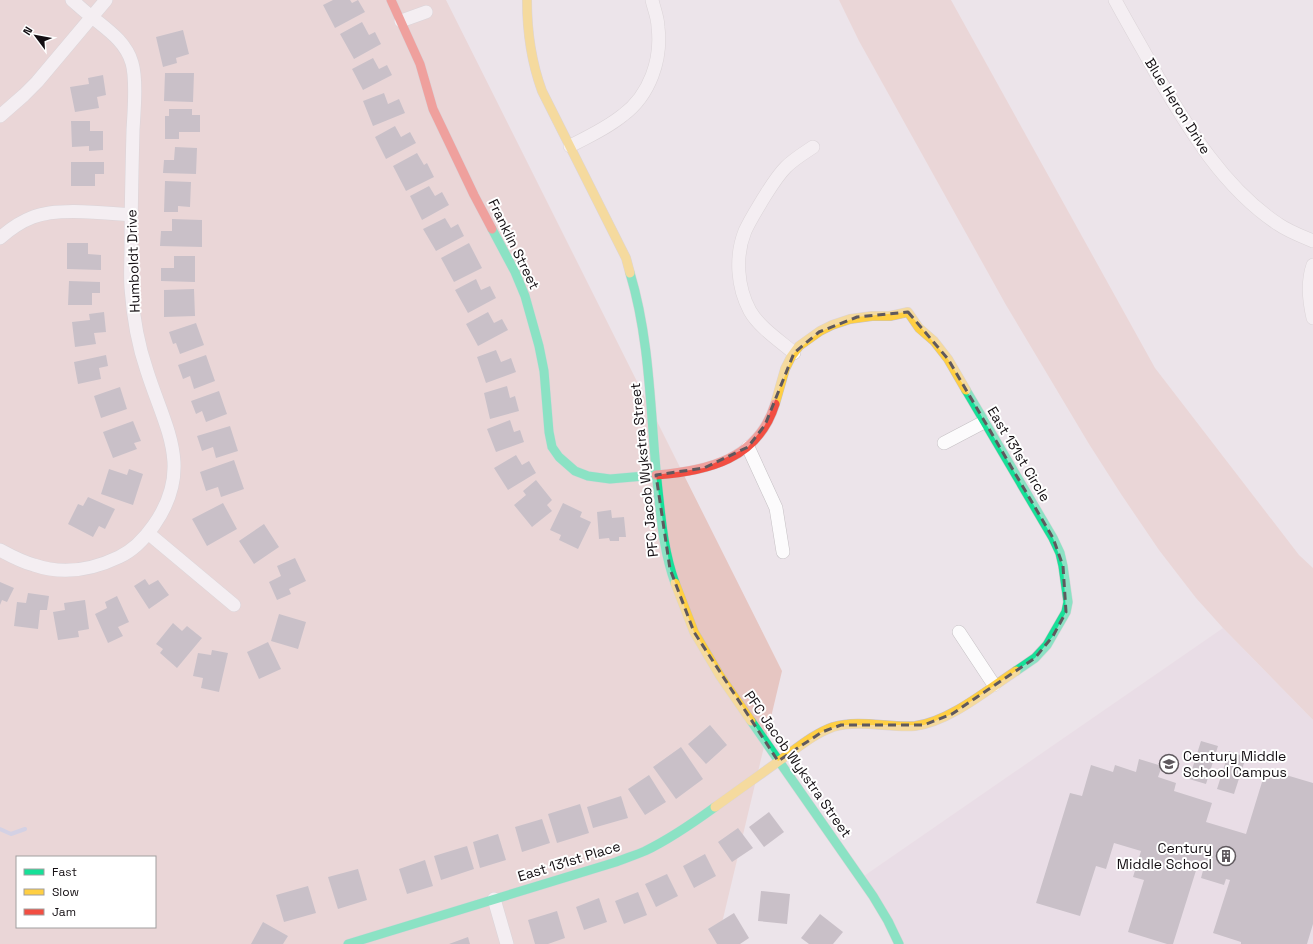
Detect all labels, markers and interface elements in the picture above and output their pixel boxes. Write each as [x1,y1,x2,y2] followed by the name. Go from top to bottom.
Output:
[16,16,56,56] north arrow
[20,24,35,38] text: N
[1141,55,1215,157] street label: Blue Heron Drive
[484,196,544,292] street label: Franklin Street
[122,209,144,313] street label: Humboldt Drive
[626,382,662,558] street label: PFC Jacob Wykstra Street
[984,403,1054,505] street label: East 131st Circle
[740,687,856,841] street label: PFC Jacob Wykstra Street
[1183,747,1287,781] place label: Century Middle School Campus
[1158,753,1180,775] school or university icon: Century Middle School Campus
[515,837,623,885] street label: East 131st Place
[1117,839,1212,873] place label: Century Middle School
[1215,845,1237,867] building icon: Century Middle School
[16,856,156,928] legend
[52,864,77,880] text: Fast
[52,884,79,900] text: Slow
[52,904,76,920] text: Jam

